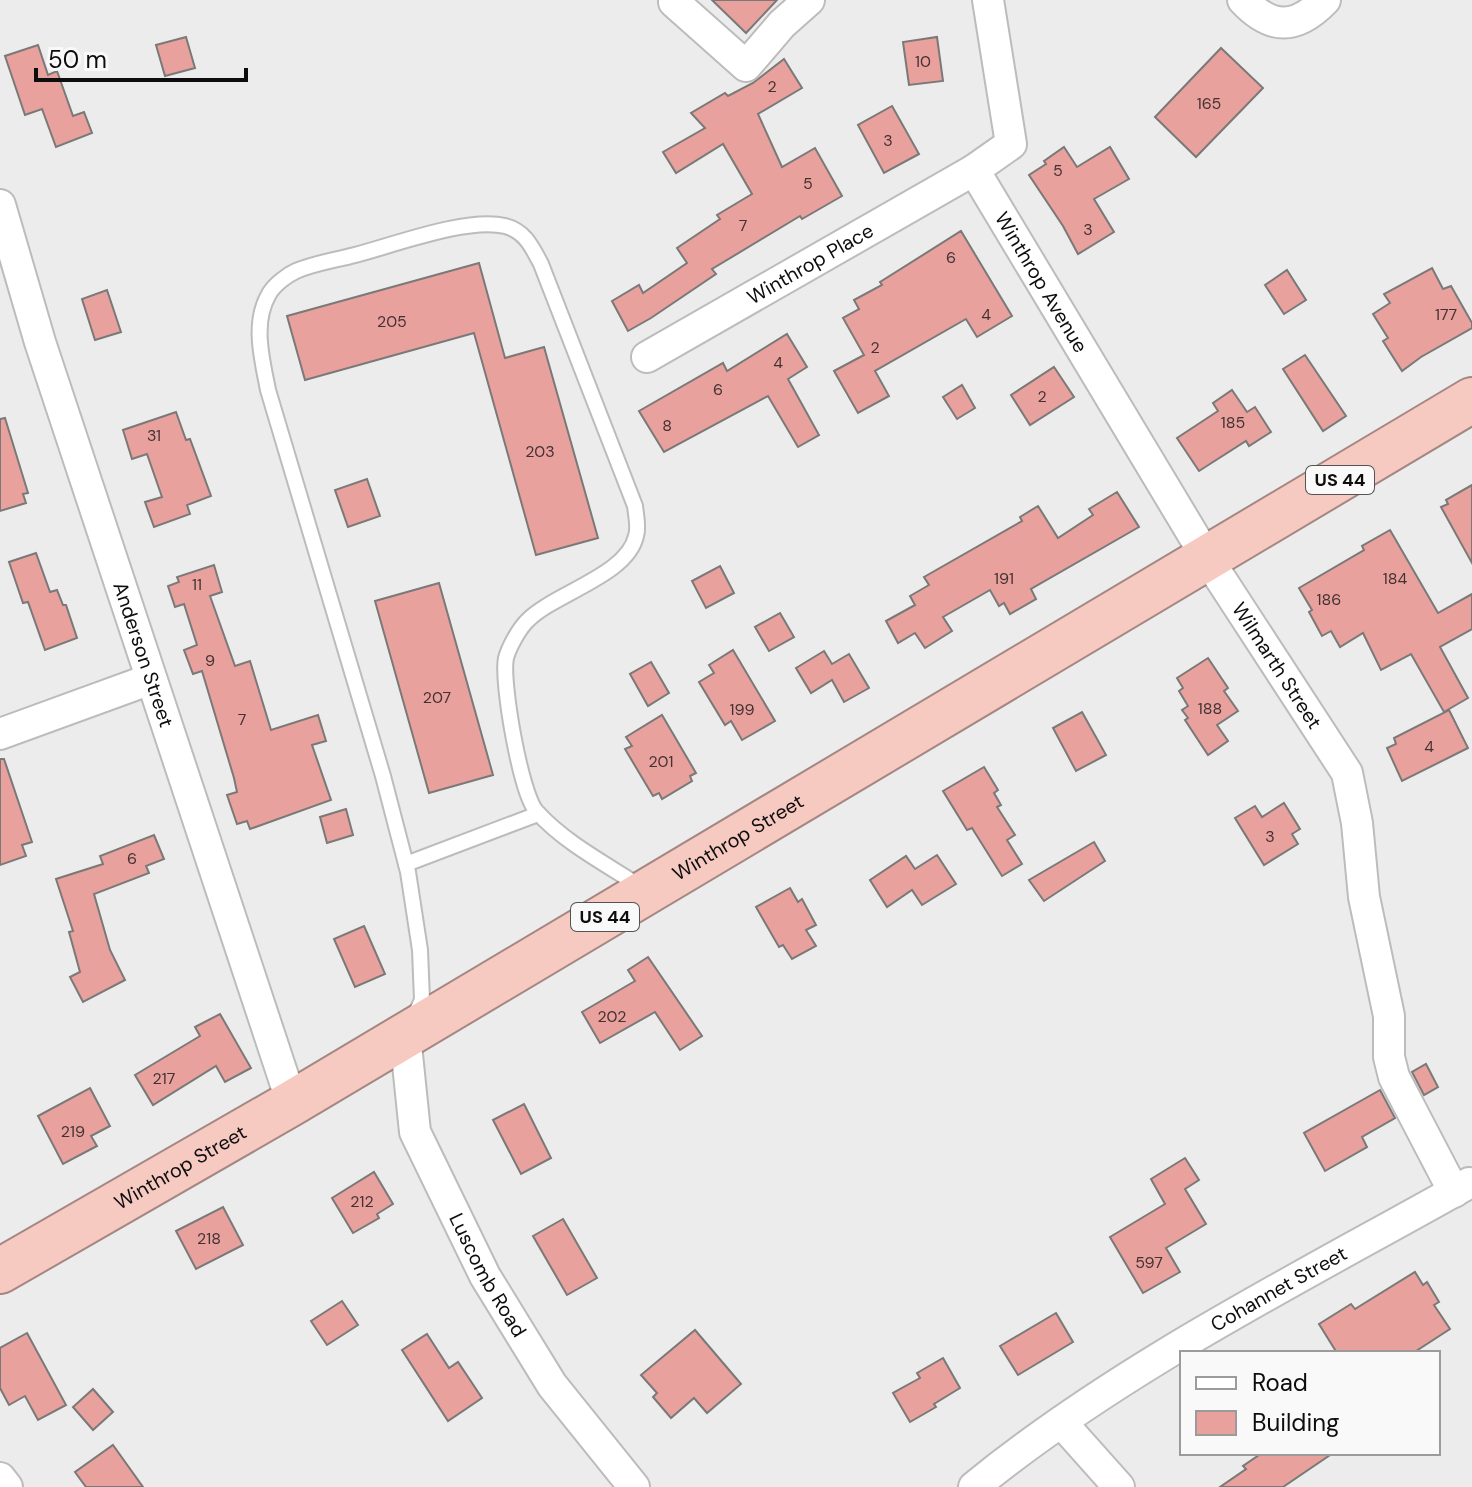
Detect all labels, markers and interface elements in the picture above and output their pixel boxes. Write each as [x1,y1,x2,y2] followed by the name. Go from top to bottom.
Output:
[36,32,246,82] scale bar
[48,44,107,75] text: 50 m
[915,51,931,72] house number: 10
[767,76,777,97] house number: 2
[1197,93,1221,114] house number: 165
[883,130,893,151] house number: 3
[1053,160,1063,181] house number: 5
[803,173,813,194] house number: 5
[989,207,1094,357] street label: Winthrop Avenue
[739,215,747,236] house number: 7
[742,217,878,310] street label: Winthrop Place
[1083,219,1093,240] house number: 3
[946,247,956,268] house number: 6
[981,304,991,325] house number: 4
[1435,304,1457,325] house number: 177
[377,311,407,332] house number: 205
[870,337,880,358] house number: 2
[773,352,783,373] house number: 4
[713,379,723,400] house number: 6
[1037,386,1047,407] house number: 2
[1221,412,1245,433] house number: 185
[662,415,672,436] house number: 8
[147,425,161,446] house number: 31
[525,441,555,462] house number: 203
[1306,466,1374,494] road number: US 44
[994,568,1014,589] house number: 191
[1383,568,1408,589] house number: 184
[192,574,202,595] house number: 11
[107,579,180,731] street label: Anderson Street
[1317,589,1341,610] house number: 186
[1226,597,1328,734] street label: Wilmarth Street
[205,650,215,671] house number: 9
[423,687,451,708] house number: 207
[1198,698,1222,719] house number: 188
[729,699,755,720] house number: 199
[238,709,246,730] house number: 7
[1424,736,1434,757] house number: 4
[649,751,674,772] house number: 201
[668,788,809,886] street label: Winthrop Street
[1265,826,1275,847] house number: 3
[127,848,137,869] house number: 6
[571,903,639,931] road number: US 44
[597,1006,627,1027] house number: 202
[153,1068,175,1089] house number: 217
[109,1119,251,1216] street label: Winthrop Street
[61,1121,85,1142] house number: 219
[350,1191,374,1212] house number: 212
[443,1209,532,1342] street label: Luscomb Road
[197,1228,221,1249] house number: 218
[1206,1240,1352,1338] street label: Cohannet Street
[1135,1252,1163,1273] house number: 597
[1180,1351,1440,1455] legend
[1252,1367,1308,1398] text: Road
[1252,1407,1339,1438] text: Building

